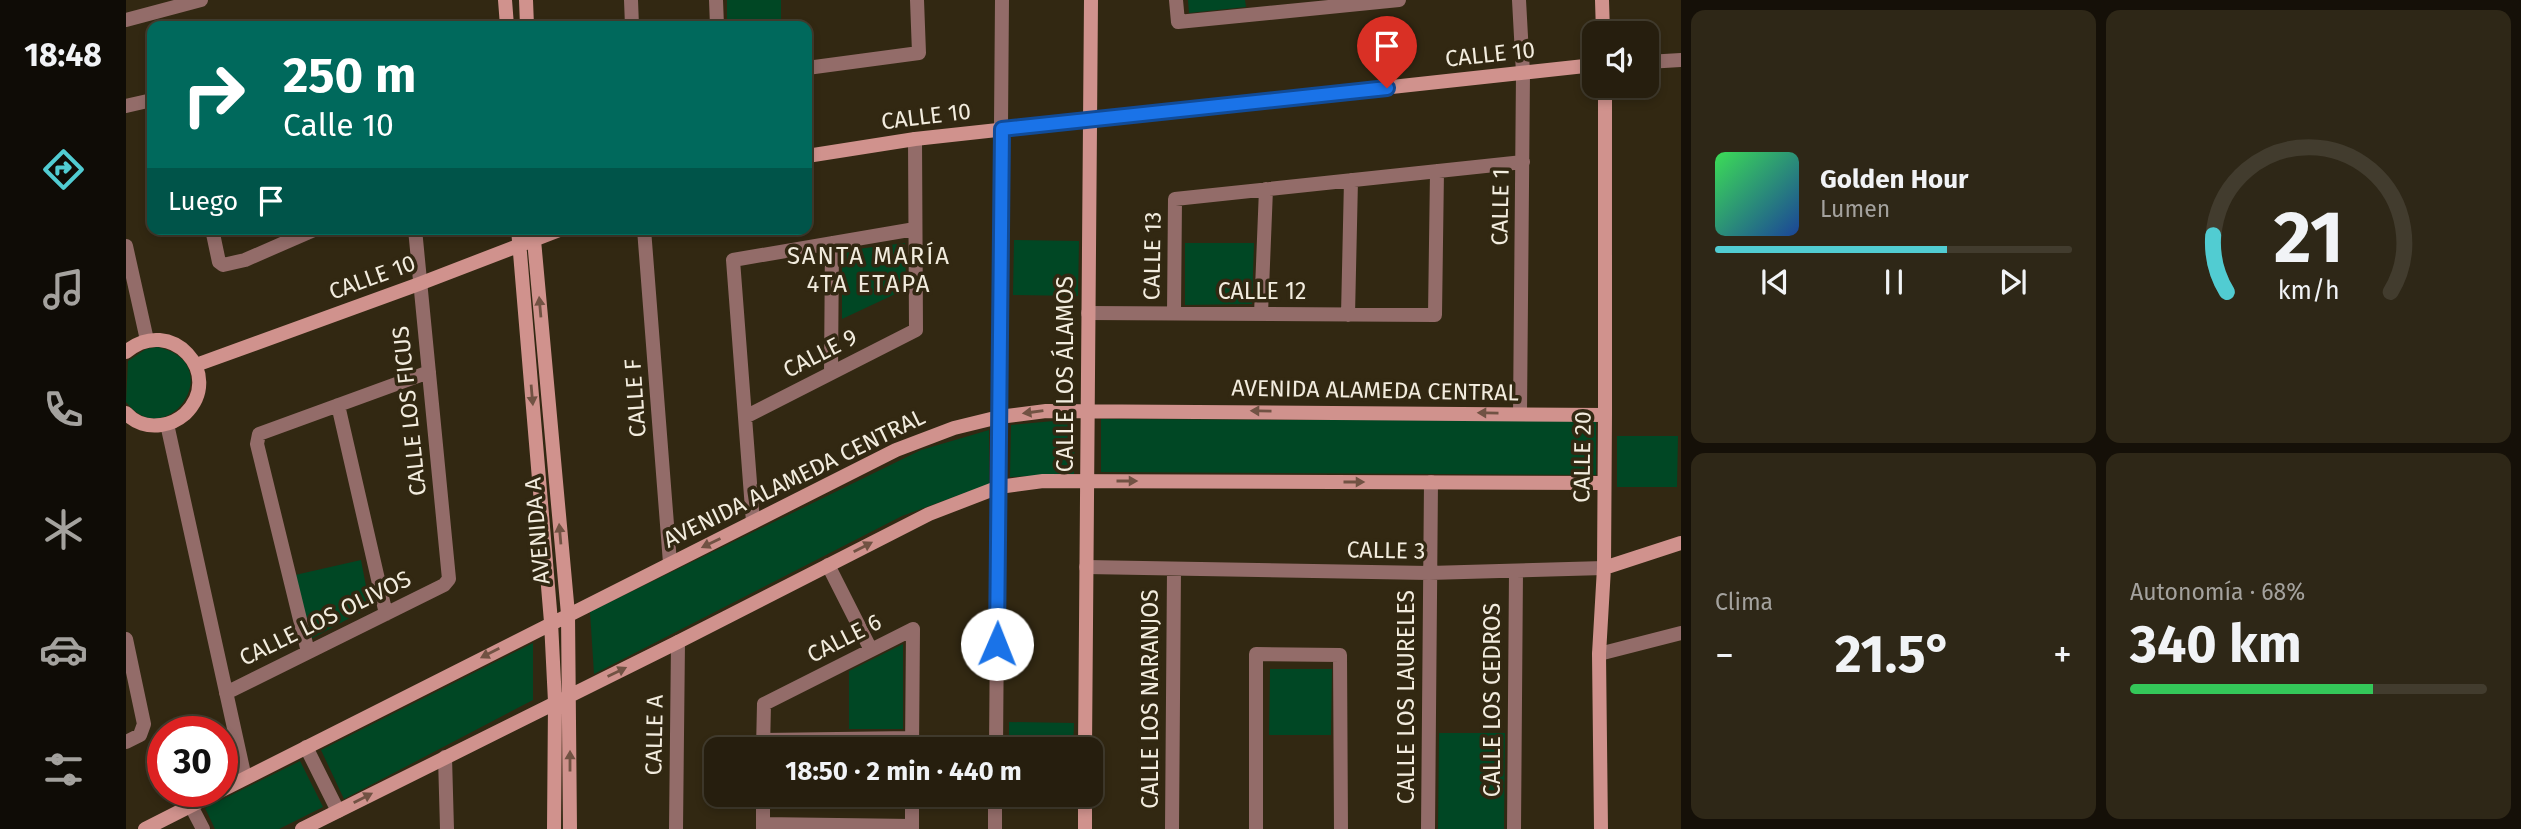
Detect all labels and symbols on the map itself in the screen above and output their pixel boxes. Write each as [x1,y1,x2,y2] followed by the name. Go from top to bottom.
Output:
[1357,16,1417,88] pin
[1444,35,1536,73] street label: CALLE 10
[880,97,972,135] street label: CALLE 10
[1485,168,1515,246] street label: CALLE 1
[1137,211,1167,301] street label: CALLE 13
[787,241,951,298] district label: SANTA MARÍA 4TA ETAPA
[325,248,419,306] street label: CALLE 10
[1050,276,1079,472] street label: CALLE LOS ÁLAMOS
[1218,277,1306,305] street label: CALLE 12
[534,296,545,318] one-way arrow
[778,322,862,384] street label: CALLE 9
[386,325,432,497] street label: CALLE LOS FICUS
[618,358,652,438] street label: CALLE F
[1231,373,1519,407] street label: AVENIDA ALAMEDA CENTRAL
[526,384,537,406] one-way arrow
[659,402,929,554] street label: AVENIDA ALAMEDA CENTRAL
[1249,406,1271,417] one-way arrow
[1022,407,1044,418] one-way arrow
[1477,408,1499,419] one-way arrow
[1567,411,1597,503] street label: CALLE 20
[518,475,556,586] street label: AVENIDA A
[1116,475,1138,487] one-way arrow
[1343,476,1365,488] one-way arrow
[554,522,565,544] one-way arrow
[1346,535,1426,565] street label: CALLE 3
[701,537,721,548] one-way arrow
[854,542,874,554] one-way arrow
[235,564,415,672] street label: CALLE LOS OLIVOS
[1136,589,1164,809] street label: CALLE LOS NARANJOS
[1392,590,1420,804] street label: CALLE LOS LAURELES
[1478,603,1506,797] street label: CALLE LOS CEDROS
[802,607,886,669] street label: CALLE 6
[960,607,1034,681] position arrow
[480,647,500,659] one-way arrow
[607,666,627,678] one-way arrow
[639,694,669,776] street label: CALLE A
[147,716,238,807] speed limit sign: 30
[564,750,576,772] one-way arrow
[353,793,373,804] one-way arrow

